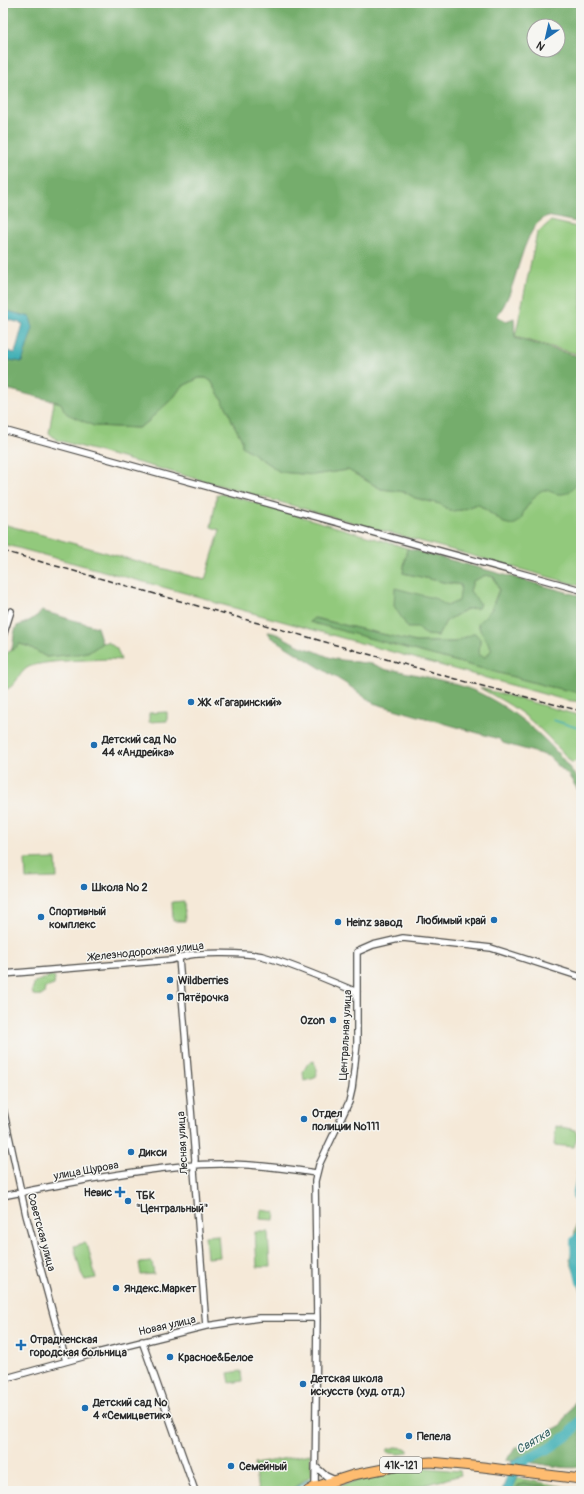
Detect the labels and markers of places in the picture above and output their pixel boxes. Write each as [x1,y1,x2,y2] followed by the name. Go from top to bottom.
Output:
[197,696,282,709] place label: ЖК «Гагаринский»
[186,697,196,707] marker: ЖК «Гагаринский»
[101,733,177,759] place label: Детский сад № 44 «Андрейка»
[89,740,99,750] marker: Детский сад № 44 «Андрейка»
[91,881,148,894] place label: Школа № 2
[79,882,89,892] marker: Школа № 2
[49,905,106,931] place label: Спортивный комплекс
[36,912,46,922] marker: Спортивный комплекс
[415,914,486,927] place label: Любимый край
[489,915,499,925] marker: Любимый край
[346,916,403,929] place label: Heinz завод
[333,917,343,927] marker: Heinz завод
[178,974,228,987] place label: Wildberries
[165,975,175,985] marker: Wildberries
[178,991,229,1004] place label: Пятёрочка
[165,992,175,1002] marker: Пятёрочка
[300,1014,325,1027] place label: Ozon
[328,1015,338,1025] marker: Ozon
[312,1107,380,1133] place label: Отдел полиции №111
[299,1114,309,1124] marker: Отдел полиции №111
[138,1146,167,1159] place label: Дикси
[126,1147,136,1157] marker: Дикси
[84,1186,112,1199] place label: Невис
[115,1187,125,1197] marker: Невис
[135,1189,208,1215] place label: ТБК "Центральный"
[123,1196,133,1206] marker: ТБК "Центральный"
[124,1282,197,1295] place label: Яндекс.Маркет
[111,1283,121,1293] marker: Яндекс.Маркет
[29,1333,127,1359] place label: Отрадненская городская больница
[15,1339,27,1351] marker: Отрадненская городская больница
[178,1351,254,1364] place label: Красное&Белое
[165,1352,175,1362] marker: Красное&Белое
[310,1372,406,1398] place label: Детская школа искусств (худ. отд.)
[298,1379,308,1389] marker: Детская школа искусств (худ. отд.)
[92,1396,171,1422] place label: Детский сад № 4 «Семицветик»
[80,1403,90,1413] marker: Детский сад № 4 «Семицветик»
[417,1430,451,1443] place label: Пепела
[404,1431,414,1441] marker: Пепела
[239,1460,287,1473] place label: Семейный
[226,1461,236,1471] marker: Семейный

